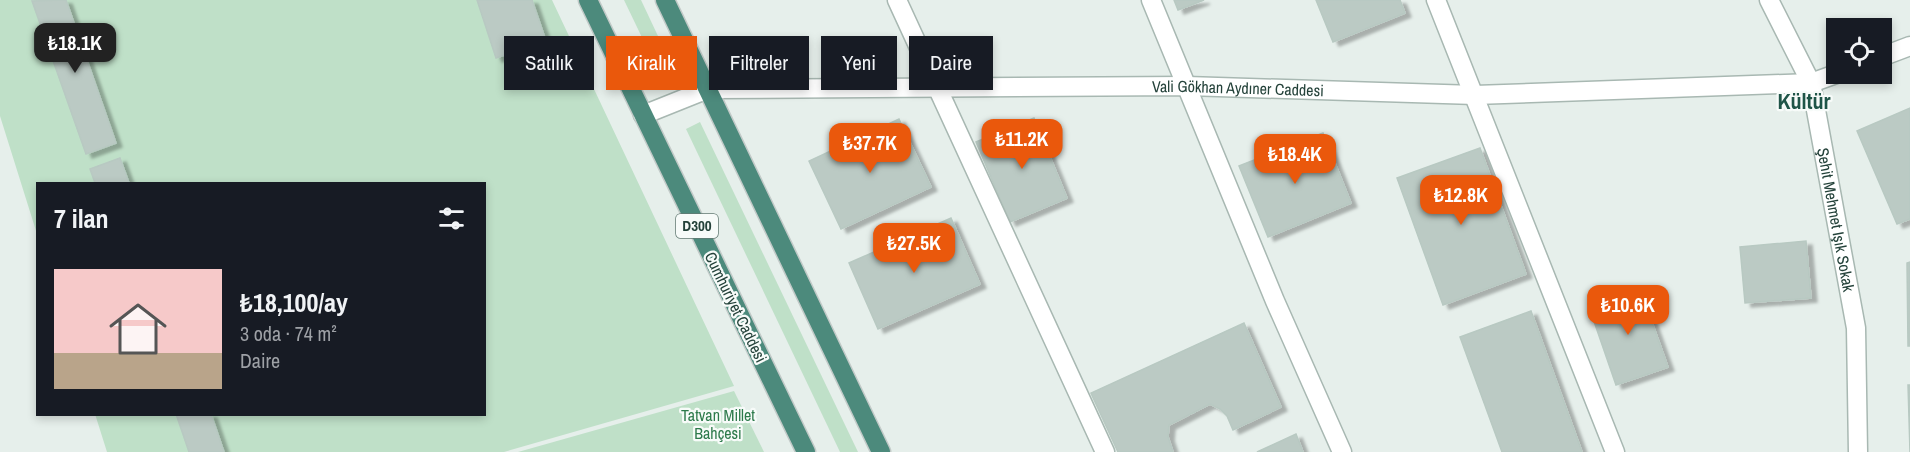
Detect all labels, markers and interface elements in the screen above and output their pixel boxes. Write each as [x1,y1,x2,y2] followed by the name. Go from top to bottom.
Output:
[1826,18,1892,84] map controls
[1826,18,1892,84] button: locate
[26,23,124,74] pin: ₺18.1K
[48,29,102,56] text: ₺18.1K
[504,36,594,90] chip: Satılık
[606,36,697,90] chip: Kiralık
[709,36,809,90] chip: Filtreler
[821,36,897,90] chip: Yeni
[909,36,993,90] chip: Daire
[1152,75,1324,101] street label: Vali Gökhan Aydıner Caddesi
[1777,86,1831,116] district label: Kültür
[973,119,1071,170] pin: ₺11.2K
[821,123,919,174] pin: ₺37.7K
[996,125,1048,152] text: ₺11.2K
[843,129,897,156] text: ₺37.7K
[1246,134,1344,185] pin: ₺18.4K
[1268,140,1322,167] text: ₺18.4K
[1812,146,1860,294] street label: Şehit Mehmet Işık Sokak
[1412,175,1510,226] pin: ₺12.8K
[1434,181,1488,208] text: ₺12.8K
[54,201,109,236] text: 7 ilan
[435,202,468,235] icon: filters
[676,214,718,238] road number: D300
[865,223,963,274] pin: ₺27.5K
[887,229,941,256] text: ₺27.5K
[700,248,772,366] street label: Cumhuriyet Caddesi
[240,285,348,320] text: ₺18,100/ay
[1579,285,1677,336] pin: ₺10.6K
[1601,291,1655,318] text: ₺10.6K
[102,293,174,365] icon: home
[240,320,337,347] text: 3 oda · 74 m²
[240,347,280,374] text: Daire
[681,404,755,444] park label: Tatvan Millet Bahçesi

